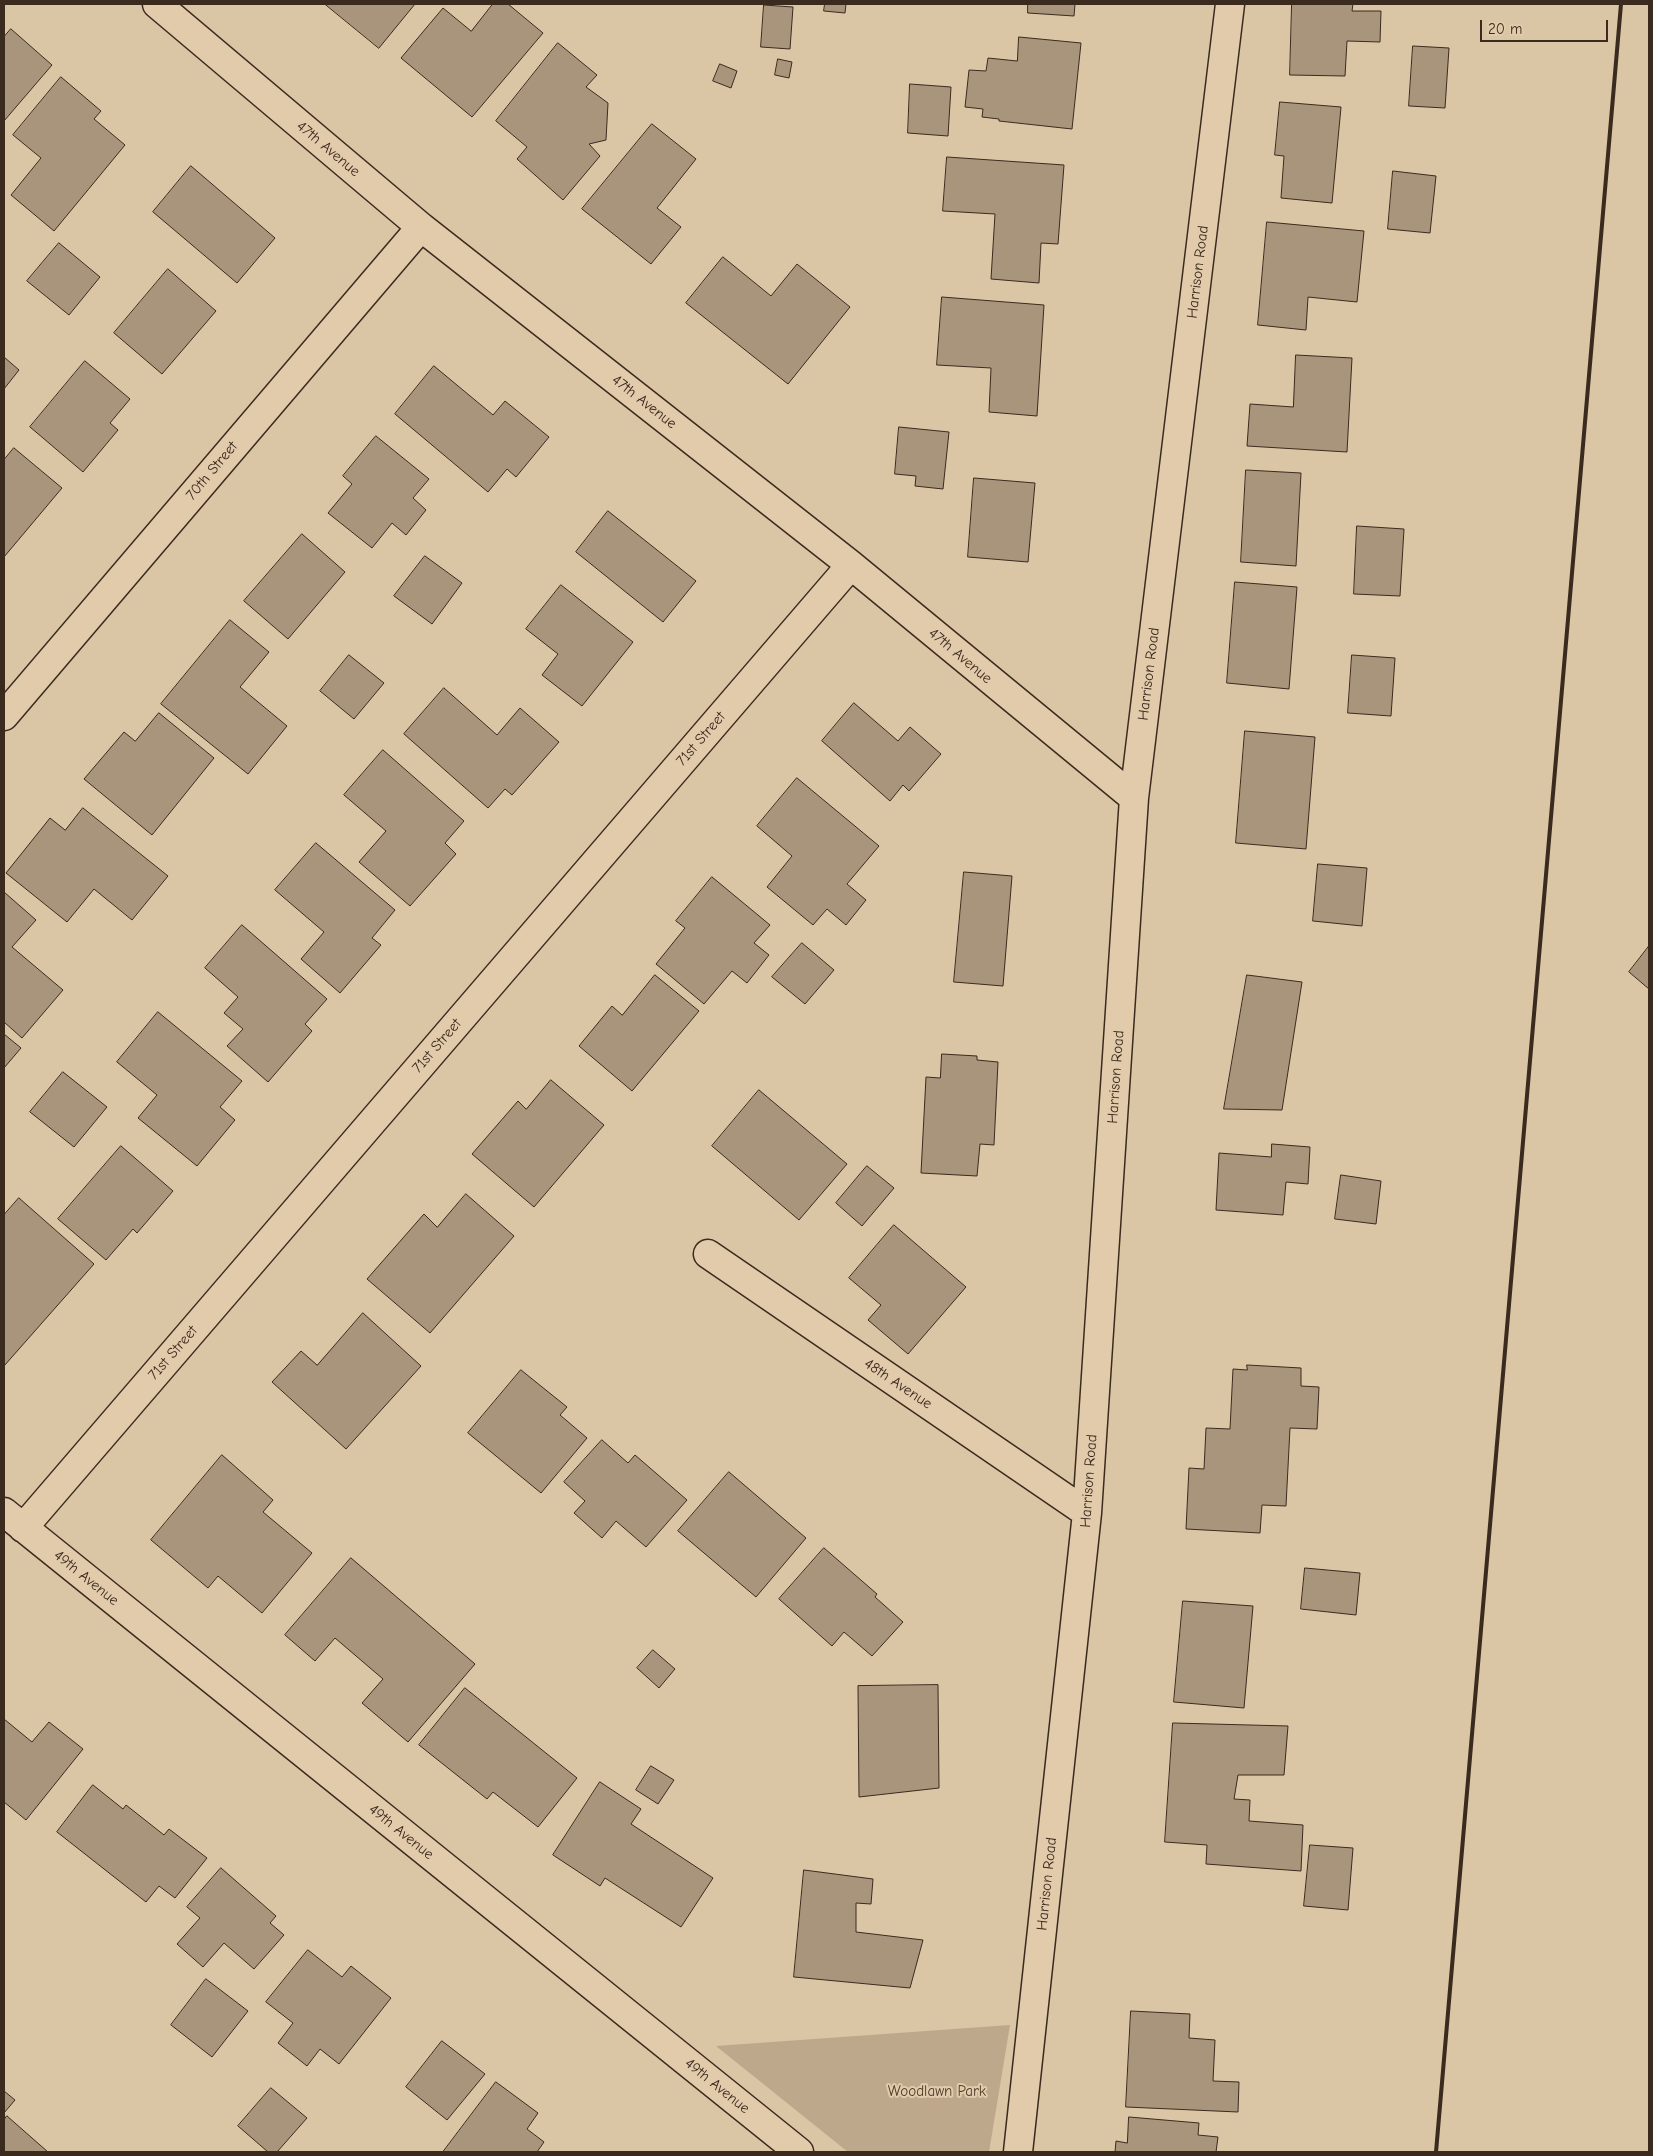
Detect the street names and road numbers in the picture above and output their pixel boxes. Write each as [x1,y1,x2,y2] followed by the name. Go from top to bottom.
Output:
[293,117,363,181] street label: 47th Avenue
[1183,224,1213,320] street label: Harrison Road
[608,371,680,433] street label: 47th Avenue
[182,438,242,504] street label: 70th Street
[925,624,995,688] street label: 47th Avenue
[1134,626,1164,722] street label: Harrison Road
[673,708,729,770] street label: 71st Street
[409,1015,465,1077] street label: 71st Street
[1104,1030,1128,1124] street label: Harrison Road
[145,1322,201,1384] street label: 71st Street
[861,1355,935,1413] street label: 48th Avenue
[1077,1434,1101,1528] street label: Harrison Road
[50,1546,122,1610] street label: 49th Avenue
[365,1800,437,1864] street label: 49th Avenue
[1033,1836,1061,1932] street label: Harrison Road
[681,2054,753,2118] street label: 49th Avenue

